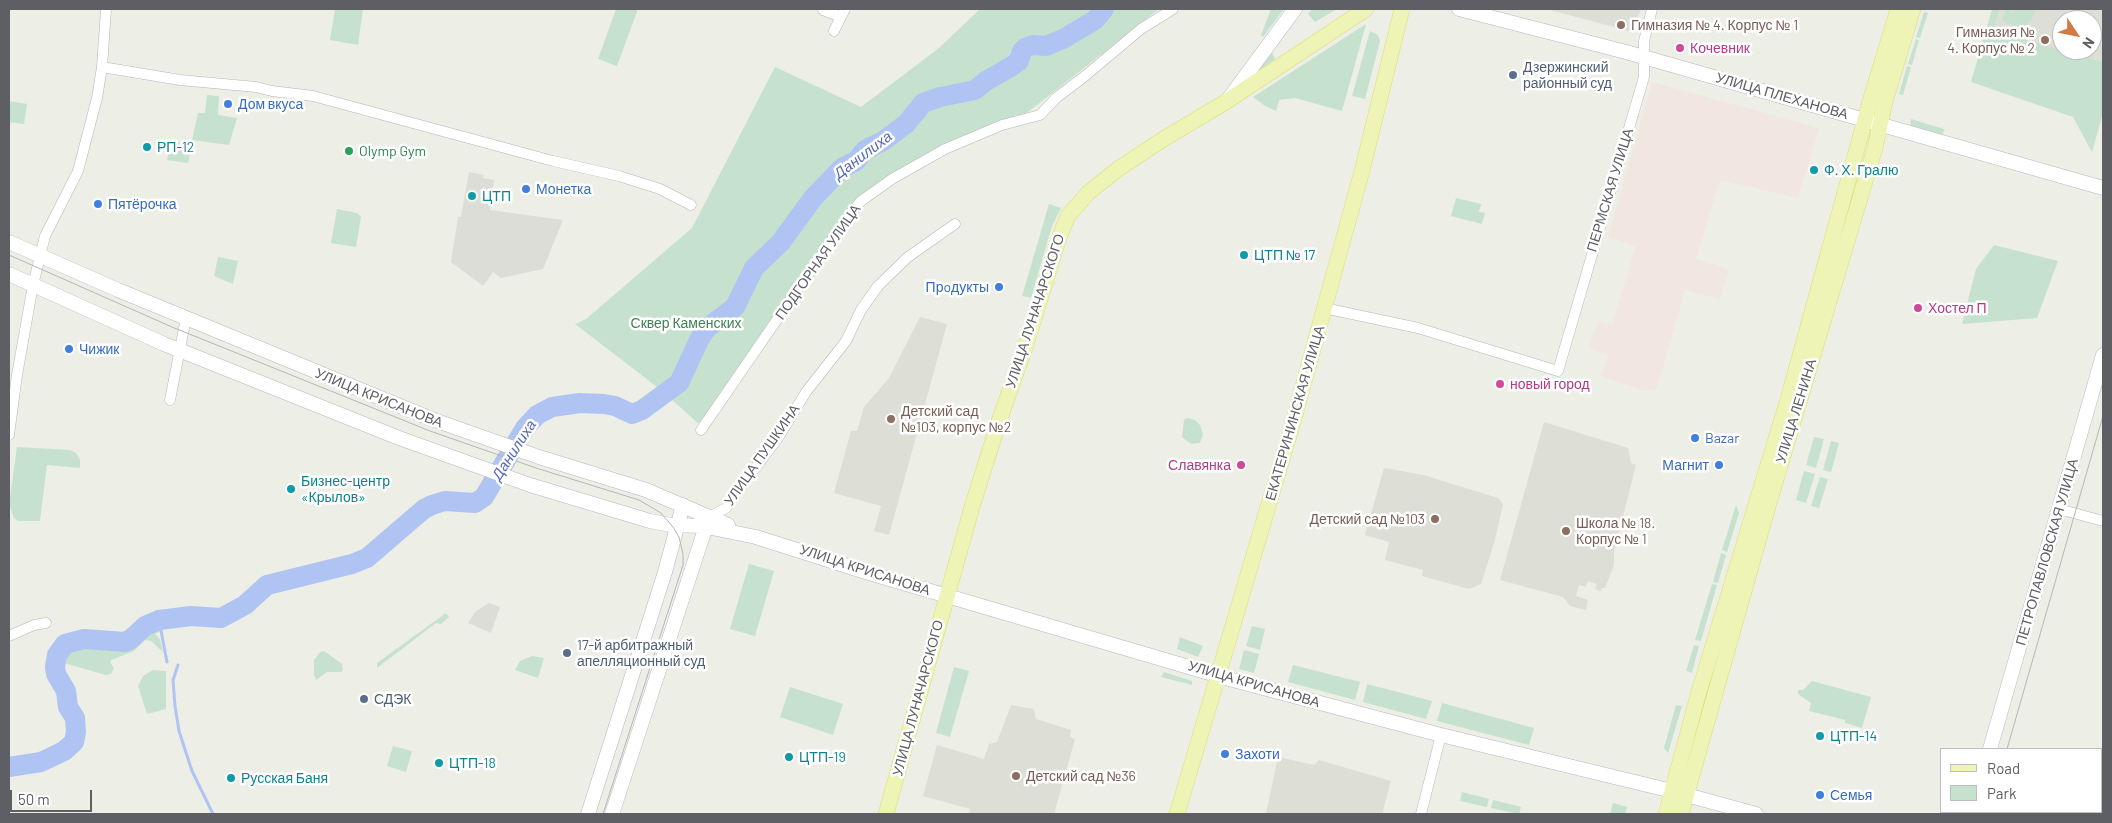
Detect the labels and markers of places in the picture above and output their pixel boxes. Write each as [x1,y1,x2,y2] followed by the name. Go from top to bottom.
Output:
[1631,17,1798,33] place label: Гимназия № 4. Корпус № 1
[1615,19,1627,31] marker: Гимназия № 4. Корпус № 1
[1947,24,2035,56] place label: Гимназия № 4. Корпус № 2
[2039,34,2051,46] marker: Гимназия № 4. Корпус № 2
[1690,40,1750,56] place label: Кочевник
[1674,42,1686,54] marker: Кочевник
[1523,59,1612,92] place label: Дзержинский районный суд
[1507,69,1519,81] marker: Дзержинский районный суд
[238,96,303,112] place label: Дом вкуса
[222,98,234,110] marker: Дом вкуса
[157,139,194,155] place label: РП-12
[141,141,153,153] marker: РП-12
[359,143,426,159] place label: Olymp Gym
[343,145,355,157] marker: Olymp Gym
[1824,162,1898,178] place label: Ф. Х. Гралю
[1808,164,1820,176] marker: Ф. Х. Гралю
[536,181,591,197] place label: Монетка
[520,183,532,195] marker: Монетка
[482,188,511,204] place label: ЦТП
[466,190,478,202] marker: ЦТП
[108,196,177,212] place label: Пятёрочка
[92,198,104,210] marker: Пятёрочка
[1254,247,1315,263] place label: ЦТП № 17
[1238,249,1250,261] marker: ЦТП № 17
[926,279,989,295] place label: Прoдукты
[993,281,1005,293] marker: Прoдукты
[1928,300,1987,316] place label: Хостел П
[1912,302,1924,314] marker: Хостел П
[79,341,119,357] place label: Чижик
[63,343,75,355] marker: Чижик
[1510,376,1590,392] place label: новый город
[1494,378,1506,390] marker: новый город
[901,403,1011,436] place label: Детский сад №103, корпус №2
[885,413,897,425] marker: Детский сад №103, корпус №2
[1705,430,1739,446] place label: Bazar
[1689,432,1701,444] marker: Bazar
[1168,457,1231,473] place label: Славянка
[1662,457,1709,473] place label: Магнит
[1235,459,1247,471] marker: Славянка
[1713,459,1725,471] marker: Магнит
[301,473,390,506] place label: Бизнес-центр «Крылов»
[285,483,297,495] marker: Бизнес-центр «Крылов»
[1310,511,1425,527] place label: Детский сад №103
[1429,513,1441,525] marker: Детский сад №103
[1576,515,1655,548] place label: Школа № 18. Корпус № 1
[1560,525,1572,537] marker: Школа № 18. Корпус № 1
[577,637,705,670] place label: 17-й арбитражный апелляционный суд
[561,647,573,659] marker: 17-й арбитражный апелляционный суд
[374,691,412,707] place label: СДЭК
[358,693,370,705] marker: СДЭК
[1830,728,1877,744] place label: ЦТП-14
[1814,730,1826,742] marker: ЦТП-14
[1235,746,1280,762] place label: Захоти
[1219,748,1231,760] marker: Захоти
[799,749,846,765] place label: ЦТП-19
[783,751,795,763] marker: ЦТП-19
[449,755,496,771] place label: ЦТП-18
[433,757,445,769] marker: ЦТП-18
[1026,768,1136,784] place label: Детский сад №36
[241,770,328,786] place label: Русская Баня
[1010,770,1022,782] marker: Детский сад №36
[225,772,237,784] marker: Русская Баня
[1830,787,1872,803] place label: Семья
[1814,789,1826,801] marker: Семья

